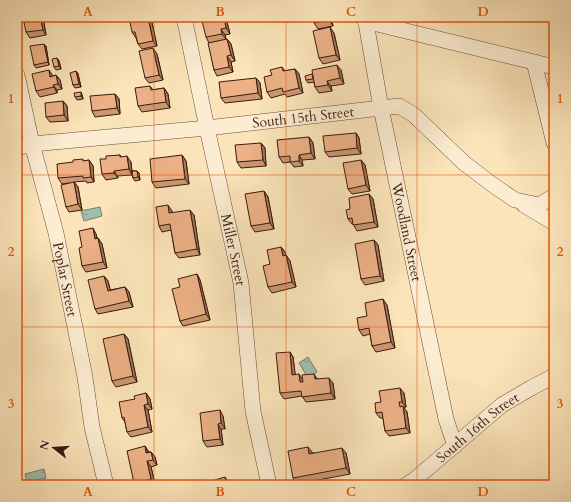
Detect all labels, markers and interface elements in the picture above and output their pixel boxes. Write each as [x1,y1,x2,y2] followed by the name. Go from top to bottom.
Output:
[83,3,93,21] text: A
[215,3,225,21] text: B
[346,3,356,21] text: C
[477,3,489,21] text: D
[8,90,14,108] text: 1
[557,90,563,108] text: 1
[251,102,356,133] street label: South 15th Street
[387,180,426,284] street label: Woodland Street
[216,212,250,287] street label: Miller Street
[48,240,82,319] street label: Poplar Street
[8,243,15,261] text: 2
[557,243,564,261] text: 2
[432,388,523,467] street label: South 16th Street
[8,395,15,413] text: 3
[557,395,564,413] text: 3
[34,428,74,468] north arrow
[36,438,54,452] text: N
[83,483,93,501] text: A
[215,483,225,501] text: B
[346,483,356,501] text: C
[477,483,489,501] text: D

